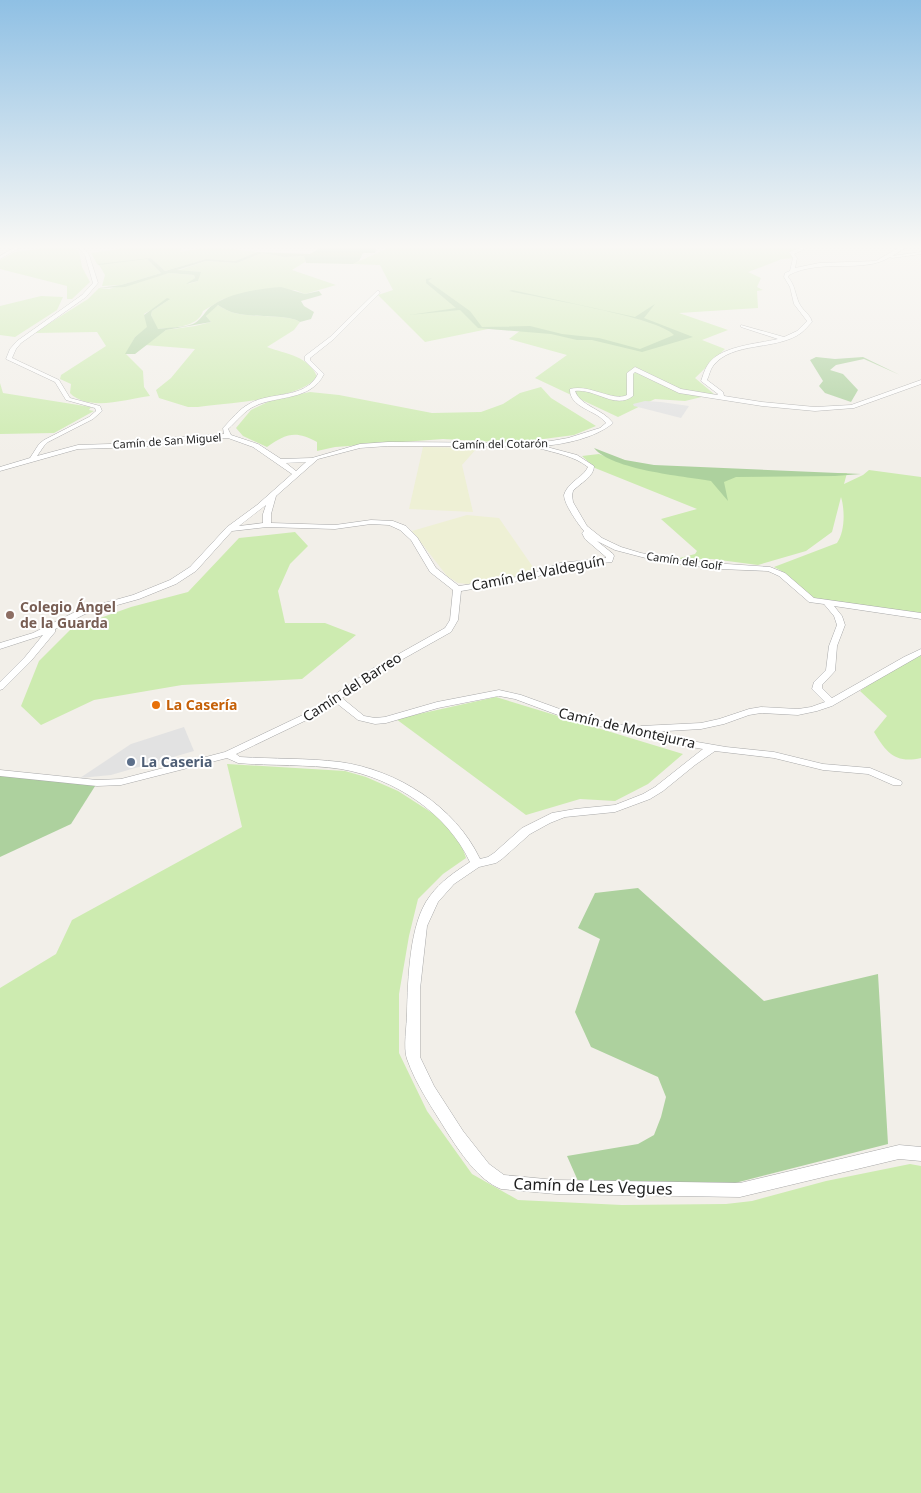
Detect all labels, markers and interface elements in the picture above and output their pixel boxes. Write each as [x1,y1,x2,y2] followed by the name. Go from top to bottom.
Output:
[112,429,222,452] street label: Camín de San Miguel
[452,435,548,452] street label: Camín del Cotarón
[645,548,724,573] street label: Camín del Golf
[470,550,606,595] street label: Camín del Valdeguín
[20,597,116,632] place label: Colegio Ángel de la Guarda
[4,609,16,621] marker: Colegio Ángel de la Guarda
[299,648,405,726] street label: Camín del Barreo
[166,695,237,714] place label: La Casería
[150,699,162,711] marker: La Casería
[557,703,697,753] street label: Camín de Montejurra
[141,752,212,771] place label: La Caseria
[125,756,137,768] marker: La Caseria
[513,1172,673,1200] street label: Camín de Les Vegues

